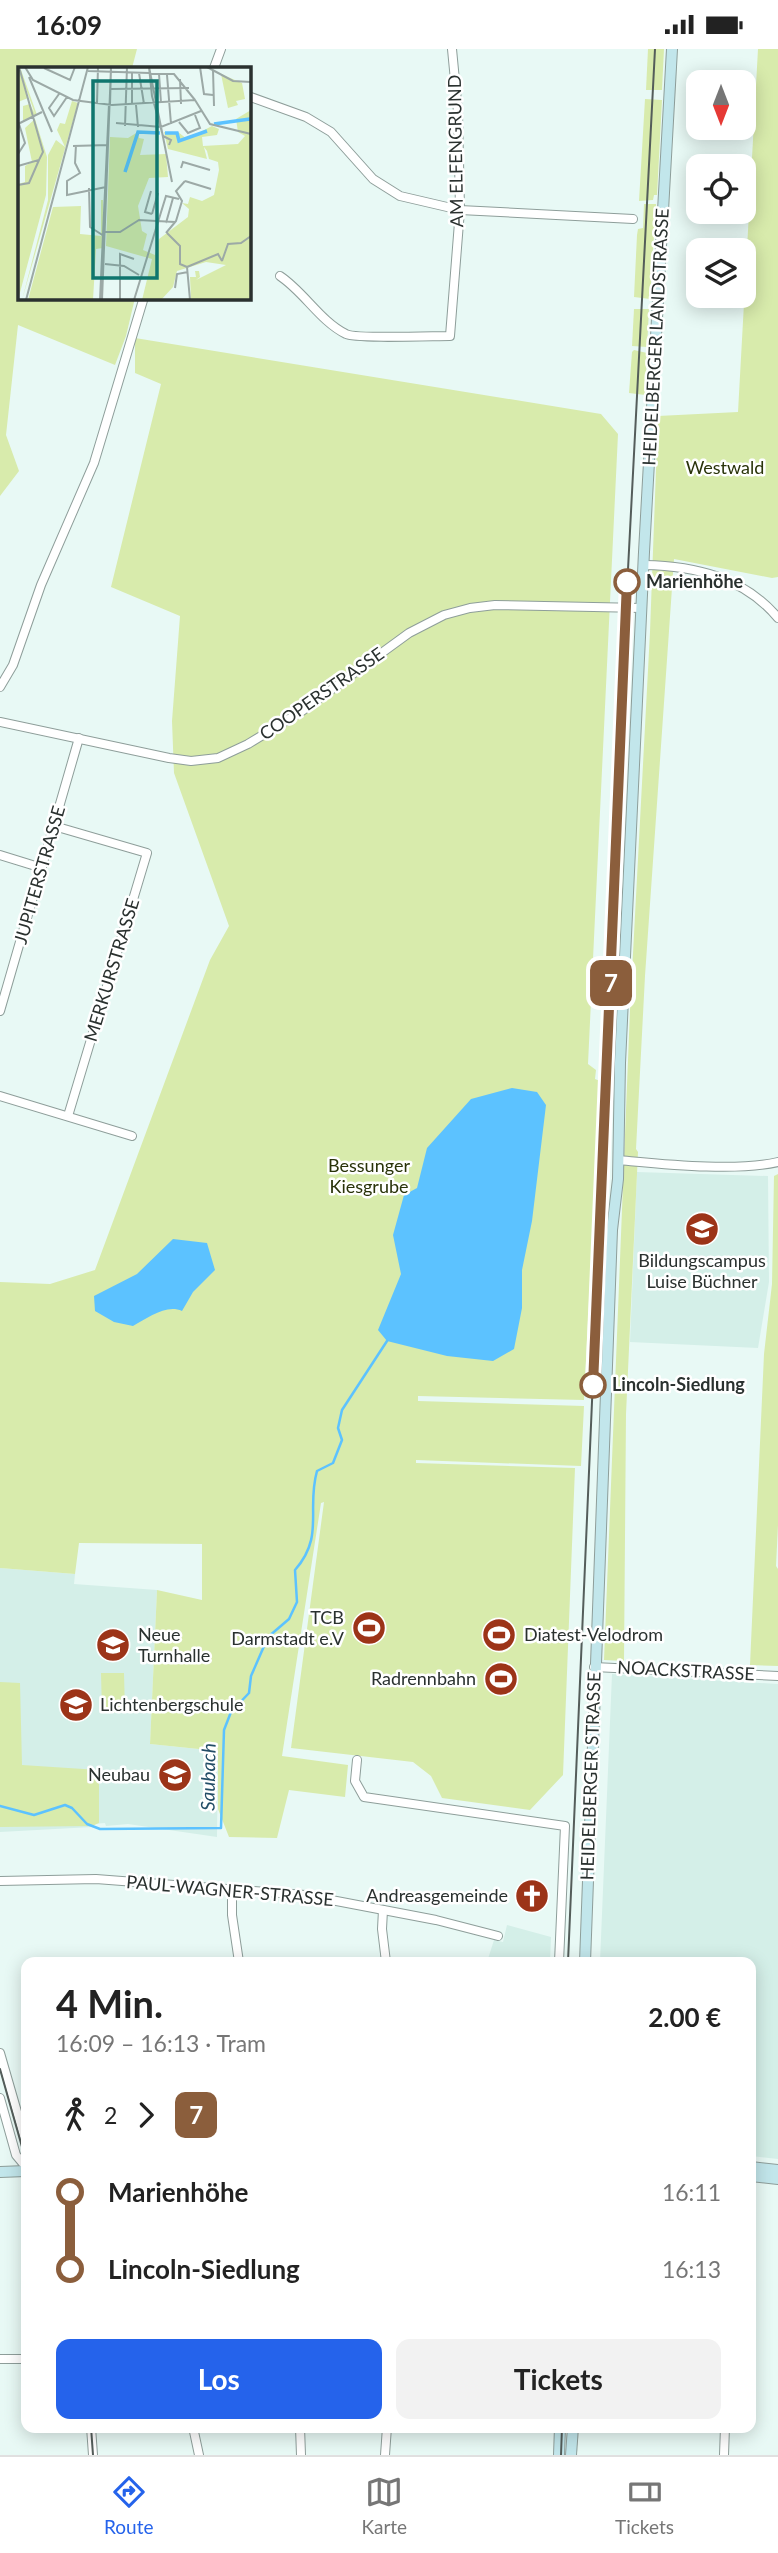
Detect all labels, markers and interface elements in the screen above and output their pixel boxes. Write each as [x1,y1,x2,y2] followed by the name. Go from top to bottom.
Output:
[35,9,102,41] text: 16:09
[18,67,250,299] inset map
[686,70,756,140] north arrow
[686,70,756,308] map controls
[443,75,467,227] street label: AM ELFENGRUND
[686,154,756,224] button: locate
[637,208,673,466] street label: HEIDELBERGER LANDSTRASSE
[686,238,756,308] button: layers
[686,456,764,478] park label: Westwald
[614,569,640,595] marker: Marienhöhe
[646,570,744,592] place label: Marienhöhe
[255,642,388,744] street label: COOPERSTRASSE
[9,803,69,946] street label: JUPITERSTRASSE
[79,895,143,1044] street label: MERKURSTRASSE
[588,960,634,1006] line badge: 7
[604,968,618,997] text: 7
[328,1154,410,1197] park label: Bessunger Kiesgrube
[683,1210,721,1248] school or university icon: Bildungscampus Luise Büchner
[638,1249,766,1292] place label: Bildungscampus Luise Büchner
[580,1372,606,1398] marker: Lincoln-Siedlung
[612,1373,745,1395] place label: Lincoln-Siedlung
[231,1606,345,1649] place label: TCB Darmstadt e.V
[350,1609,388,1647] sports icon: TCB Darmstadt e.V
[480,1616,518,1654] sports icon: Diatest-Velodrom
[138,1623,210,1666] place label: Neue Turnhalle
[524,1623,663,1645] place label: Diatest-Velodrom
[94,1626,132,1664] school or university icon: Neue Turnhalle
[617,1655,755,1685] street label: NOACKSTRASSE
[482,1660,520,1698] sports icon: Radrennbahn
[371,1667,476,1689] place label: Radrennbahn
[575,1671,605,1881] street label: HEIDELBERGER STRASSE
[57,1686,95,1724] school or university icon: Lichtenbergschule
[100,1693,244,1715] place label: Lichtenbergschule
[195,1743,220,1811] water label: Saubach
[156,1756,194,1794] school or university icon: Neubau
[88,1763,150,1785] place label: Neubau
[125,1870,335,1910] street label: PAUL-WAGNER-STRASSE
[513,1877,551,1915] church icon: Andreasgemeinde
[366,1884,508,1906] place label: Andreasgemeinde
[56,1980,163,2026] text: 4 Min.
[648,2001,721,2033] text: 2.00 €
[56,2029,266,2057] text: 16:09 – 16:13 · Tram
[56,2096,94,2134] icon: walk
[127,2096,165,2134] icon: forward
[189,2100,203,2129] text: 7
[104,2101,117,2129] text: 2
[108,2176,248,2208] text: Marienhöhe
[662,2178,721,2206] text: 16:11
[108,2253,300,2285] text: Lincoln-Siedlung
[662,2255,721,2283] text: 16:13
[56,2339,382,2419] button: Los
[396,2339,721,2419] button: Tickets
[104,2473,153,2538] tab: Route
[361,2473,407,2538] tab: Karte
[615,2473,674,2538] tab: Tickets

